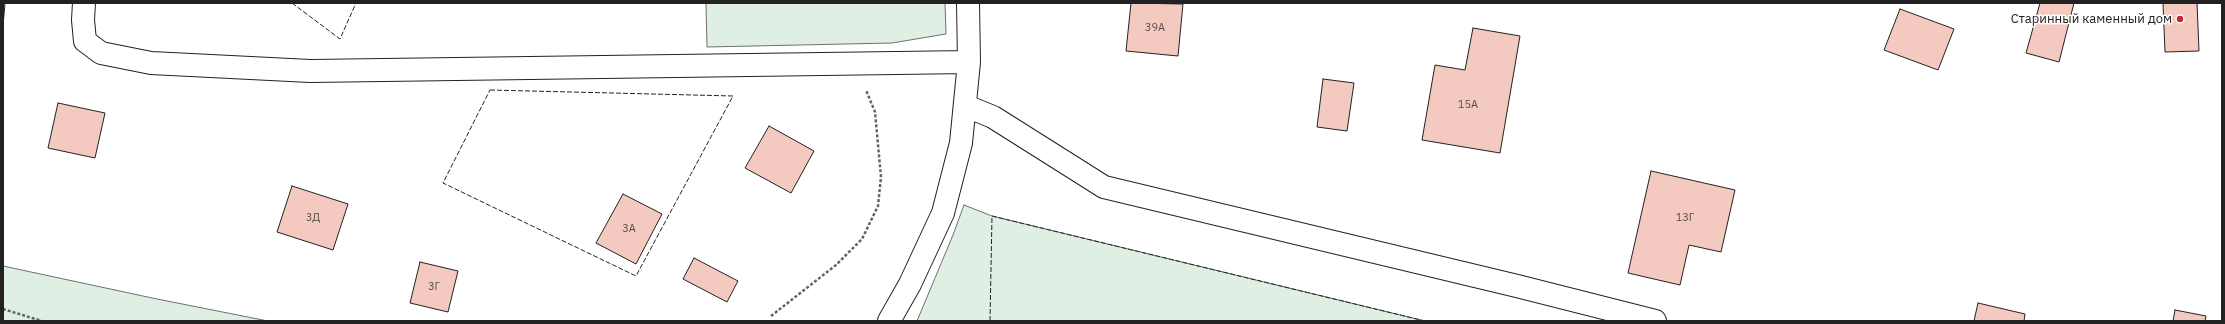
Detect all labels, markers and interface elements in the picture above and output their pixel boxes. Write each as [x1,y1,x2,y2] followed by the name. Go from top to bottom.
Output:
[2011,11,2172,27] place label: Старинный каменный дом
[2175,14,2185,24] marker: Старинный каменный дом
[1145,21,1165,35] house number: 39А
[1458,98,1478,112] house number: 15А
[306,211,320,225] house number: 3Д
[1676,211,1694,225] house number: 13Г
[622,222,636,236] house number: 3А
[428,280,440,294] house number: 3Г

